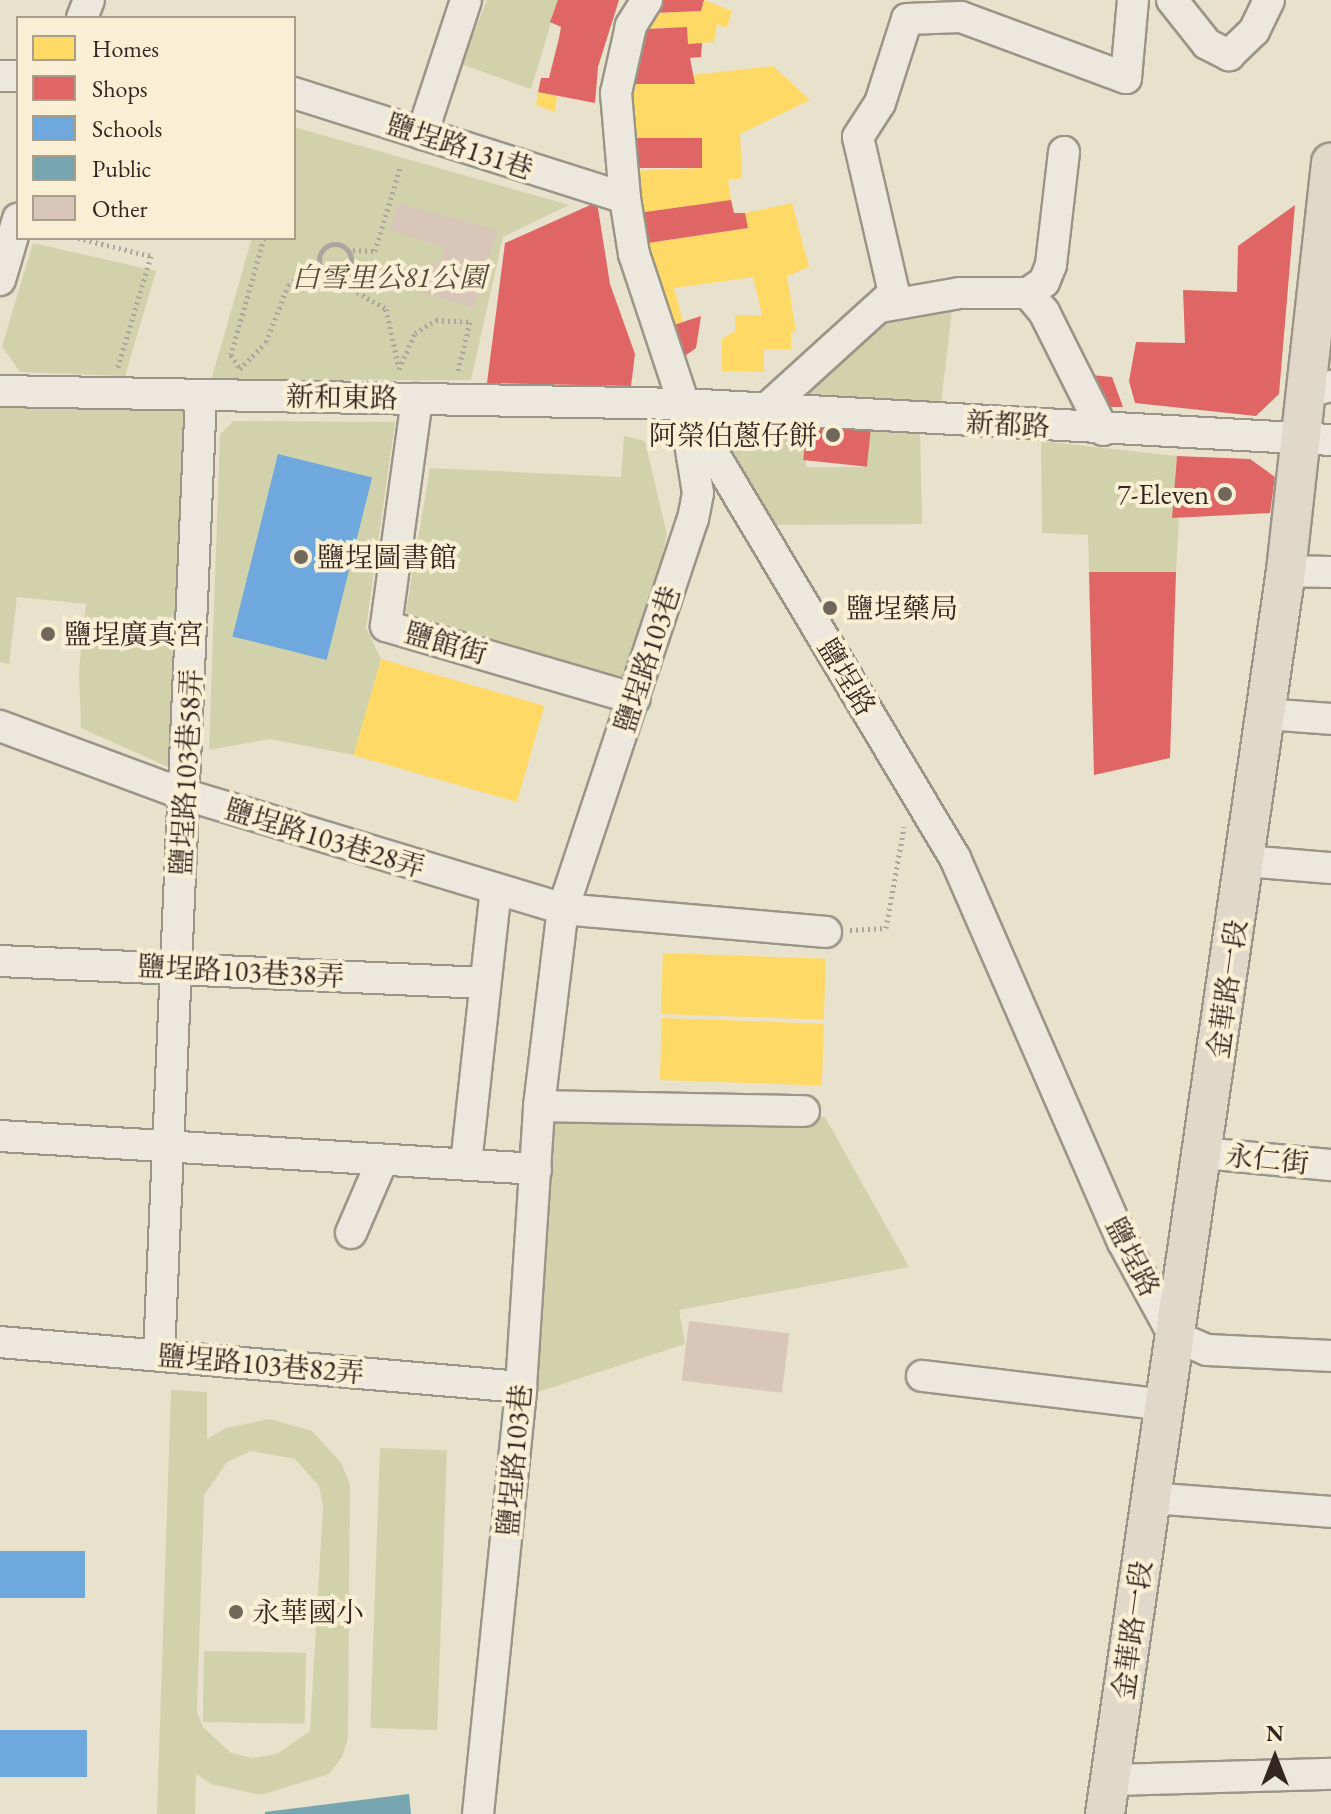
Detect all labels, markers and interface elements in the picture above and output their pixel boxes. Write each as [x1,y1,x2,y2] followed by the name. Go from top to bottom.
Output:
[16,16,296,240] legend
[92,33,159,64] text: Homes
[92,73,148,104] text: Shops
[382,106,538,186] street label: 鹽埕路131巷
[92,113,162,144] text: Schools
[92,153,151,184] text: Public
[92,193,148,224] text: Other
[292,260,486,294] park label: 白雪里公81公園
[286,379,398,415] street label: 新和東路
[965,405,1051,443] street label: 新都路
[649,418,817,452] place label: 阿榮伯蔥仔餅
[824,426,842,444] marker: 阿榮伯蔥仔餅
[1117,477,1209,511] place label: 7-Eleven
[1216,485,1234,503] marker: 7-Eleven
[317,540,457,574] place label: 鹽埕圖書館
[292,548,310,566] marker: 鹽埕圖書館
[607,581,687,737] street label: 鹽埕路103巷
[846,591,958,625] place label: 鹽埕藥局
[821,599,839,617] marker: 鹽埕藥局
[401,615,491,671] street label: 鹽館街
[64,617,204,651] place label: 鹽埕廣真宮
[39,625,57,643] marker: 鹽埕廣真宮
[811,632,883,722] street label: 鹽埕路
[164,668,208,876] street label: 鹽埕路103巷58弄
[221,792,429,884] street label: 鹽埕路103巷28弄
[1201,917,1253,1061] street label: 金華路一段
[137,949,345,993] street label: 鹽埕路103巷38弄
[1223,1138,1311,1180] street label: 永仁街
[1099,1212,1167,1302] street label: 鹽埕路
[156,1338,366,1390] street label: 鹽埕路103巷82弄
[491,1383,537,1537] street label: 鹽埕路103巷
[1106,1558,1158,1702] street label: 金華路一段
[252,1595,364,1629] place label: 永華國小
[227,1603,245,1621] marker: 永華國小
[1235,1718,1315,1798] north arrow
[1266,1719,1284,1748] text: N

